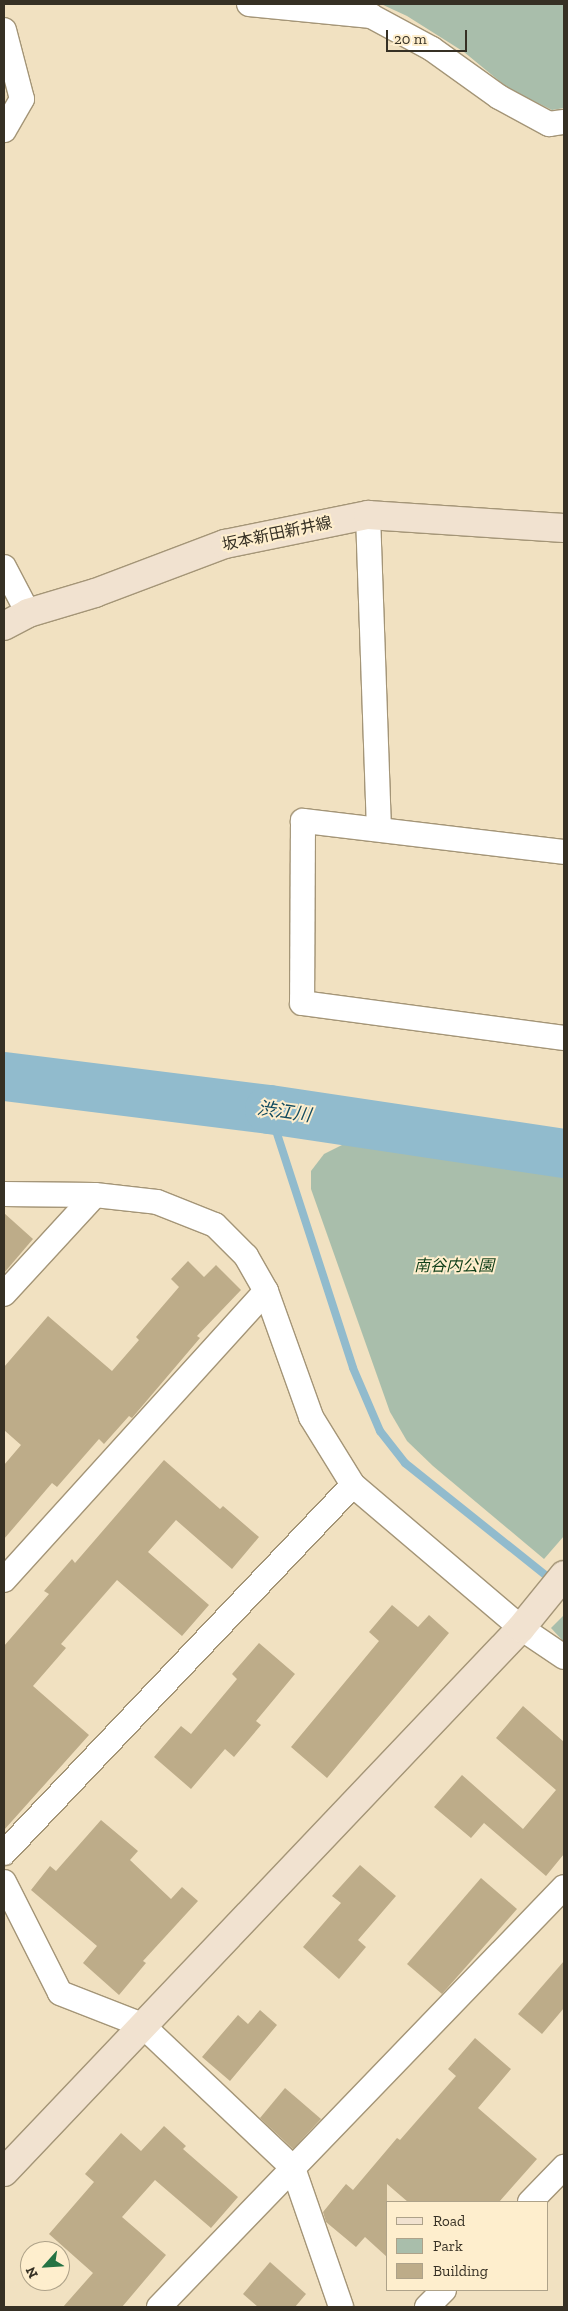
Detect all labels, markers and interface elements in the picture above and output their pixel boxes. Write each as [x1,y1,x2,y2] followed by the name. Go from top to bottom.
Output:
[388,20,469,52] scale bar
[394,30,427,48] text: 20 m
[220,513,334,555] street label: 坂本新田新井線
[256,1098,312,1126] water label: 渋江川
[414,1256,494,1276] park label: 南谷内公園
[386,2201,548,2291] legend
[433,2212,465,2230] text: Road
[433,2237,463,2255] text: Park
[20,2241,70,2291] north arrow
[433,2262,488,2280] text: Building
[22,2264,42,2281] text: N

